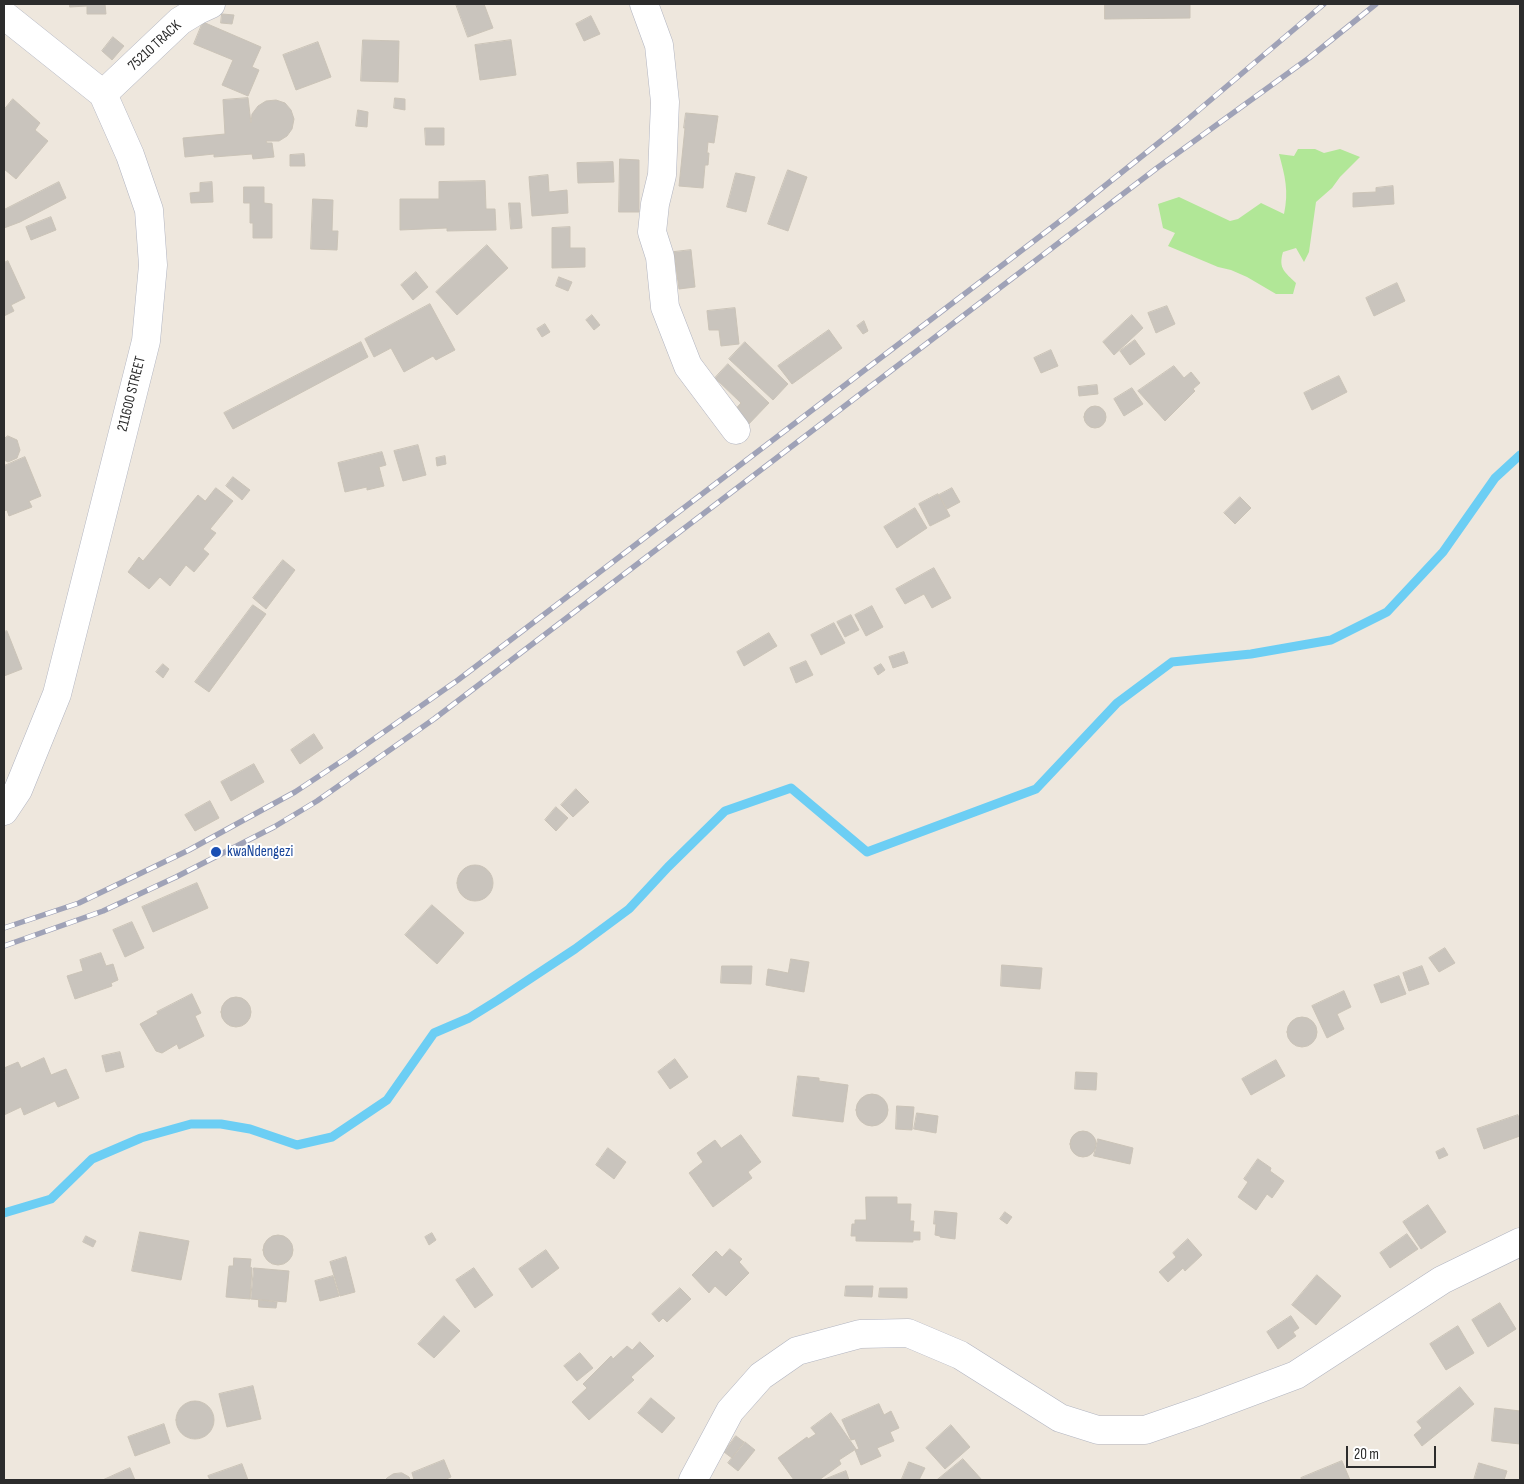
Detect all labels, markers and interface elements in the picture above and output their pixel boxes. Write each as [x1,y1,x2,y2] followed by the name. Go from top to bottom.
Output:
[125,17,185,75] street label: 75210 TRACK
[114,355,150,433] street label: 211600 STREET
[227,843,293,861] place label: kwaNdengezi
[209,845,223,859] marker: kwaNdengezi
[1349,1436,1439,1468] scale bar
[1354,1445,1379,1464] text: 20 m

